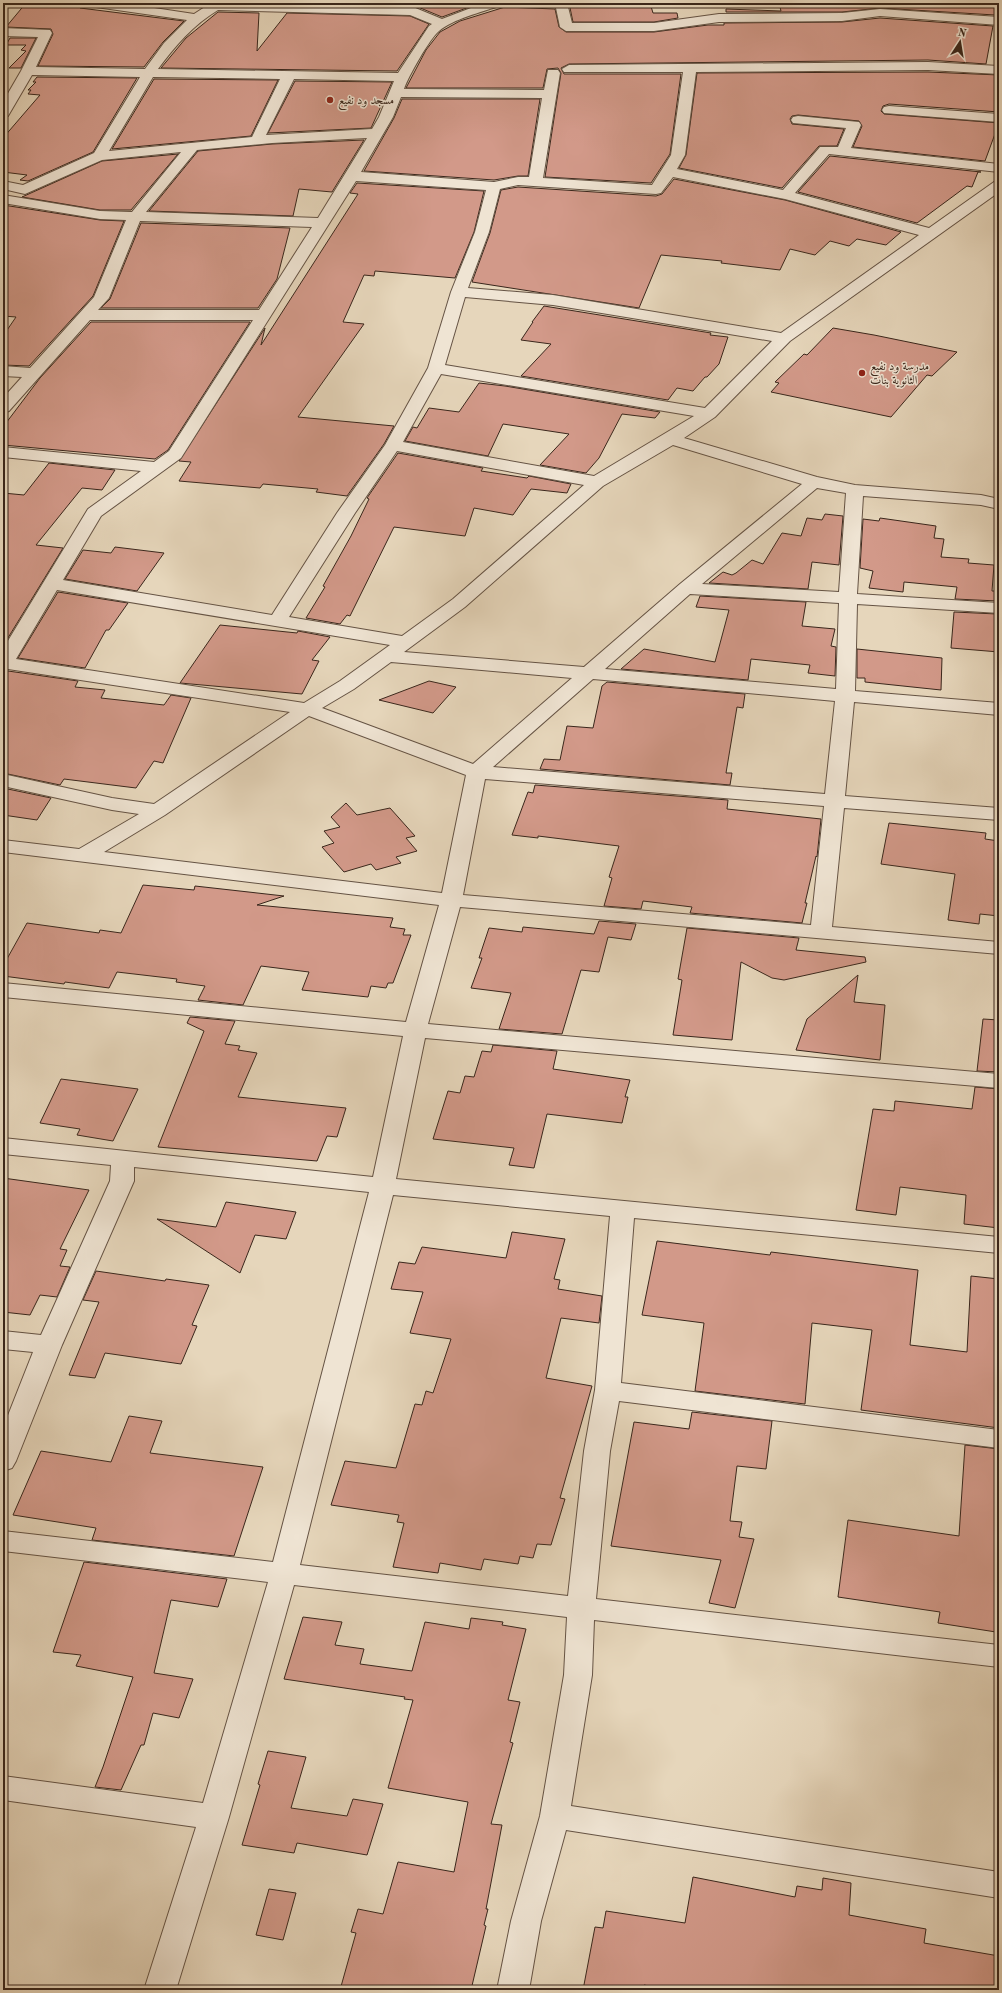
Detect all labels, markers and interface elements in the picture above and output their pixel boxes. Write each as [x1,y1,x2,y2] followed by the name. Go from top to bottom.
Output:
[940,22,980,62] north arrow
[957,27,968,40] text: N
[325,95,335,105] marker: مسجد ود نفيع
[338,95,394,111] place label: مسجد ود نفيع
[870,361,929,388] place label: مدرسة ود نفيع الثانوية بنات
[857,368,867,378] marker: مدرسة ود نفيع الثانوية بنات

